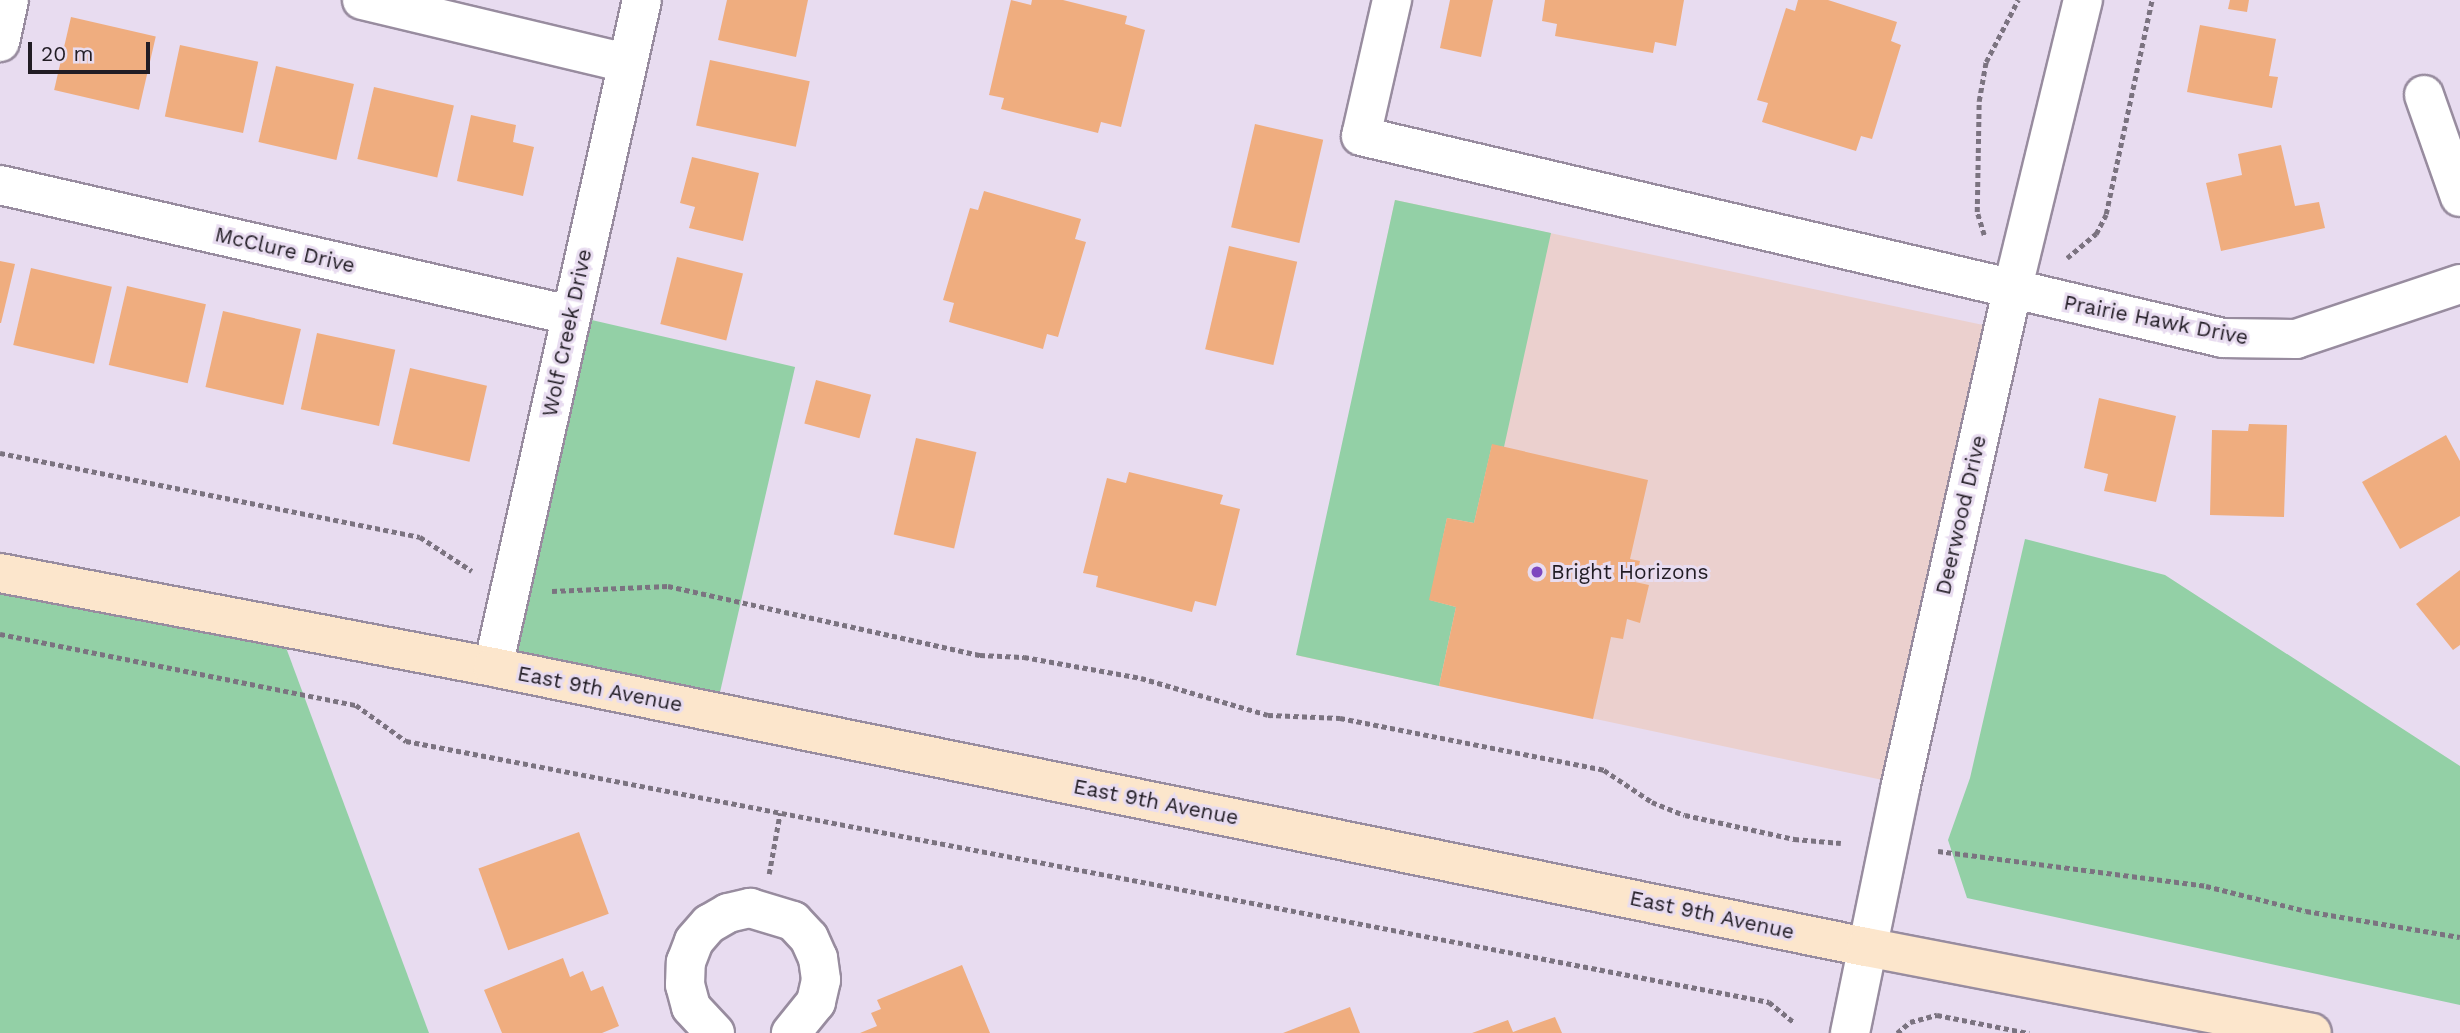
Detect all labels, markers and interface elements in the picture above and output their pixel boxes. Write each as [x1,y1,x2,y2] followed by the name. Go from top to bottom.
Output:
[32,28,154,72] scale bar
[41,41,93,66] text: 20 m
[213,222,357,278] street label: McClure Drive
[537,246,597,420] street label: Wolf Creek Drive
[2061,290,2251,350] street label: Prairie Hawk Drive
[1930,433,1992,597] street label: Deerwood Drive
[1551,559,1709,585] place label: Bright Horizons
[1529,564,1545,580] marker: Bright Horizons
[515,661,685,717] street label: East 9th Avenue
[1071,774,1241,830] street label: East 9th Avenue
[1627,885,1797,945] street label: East 9th Avenue

